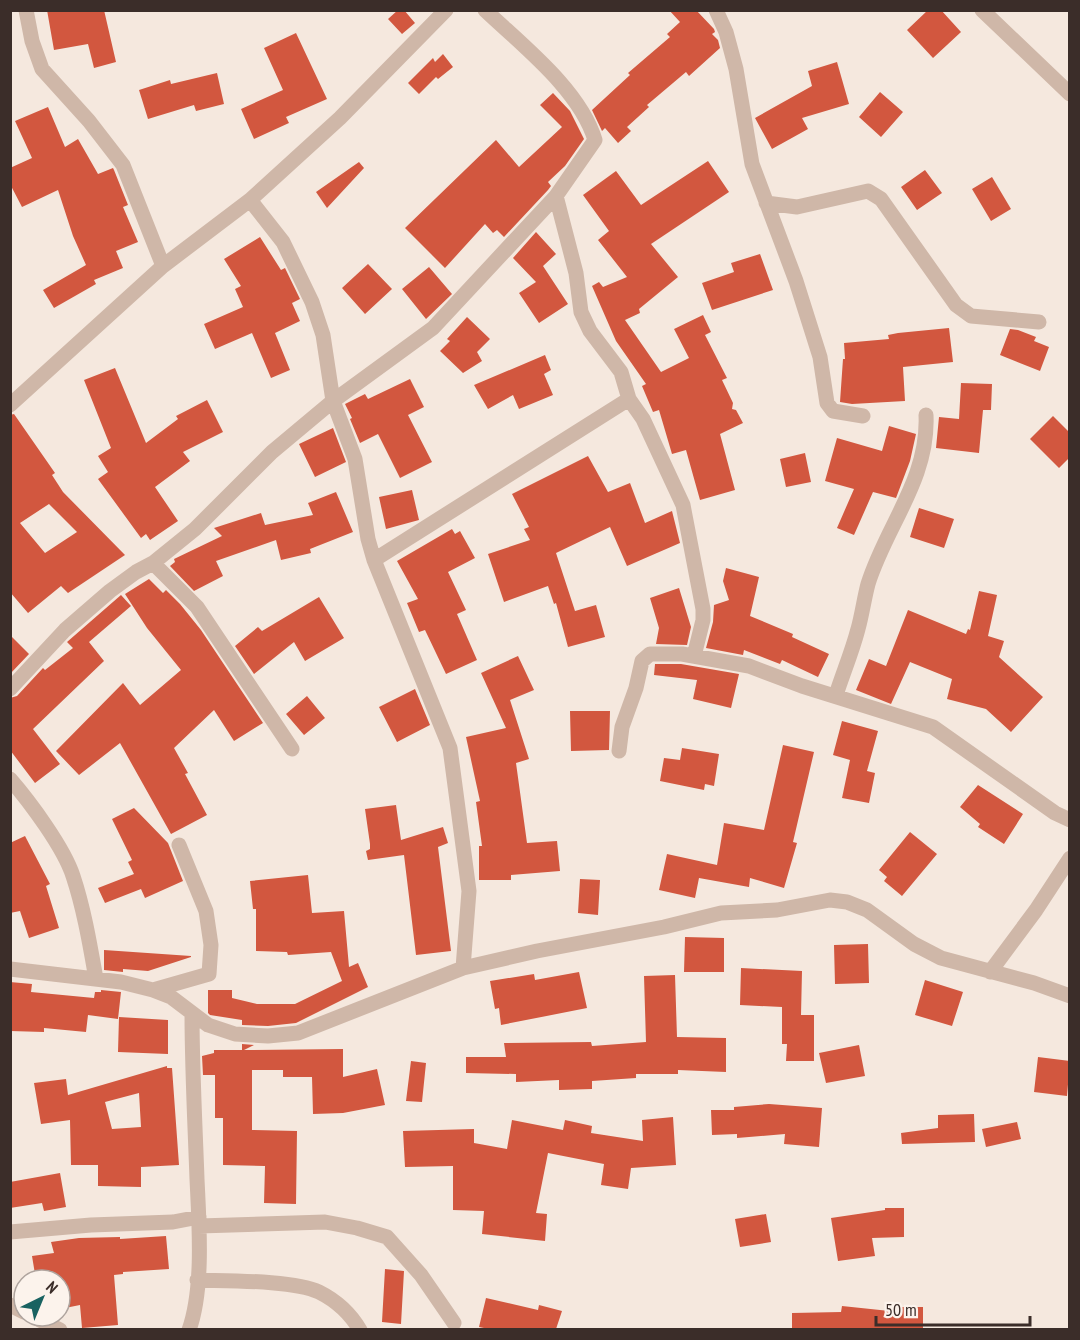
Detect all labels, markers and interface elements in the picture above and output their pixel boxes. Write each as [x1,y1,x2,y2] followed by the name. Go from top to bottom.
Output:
[12,1268,72,1328] north arrow
[42,1277,62,1297] text: N
[876,1289,1030,1327] scale bar
[885,1298,917,1321] text: 50 m

